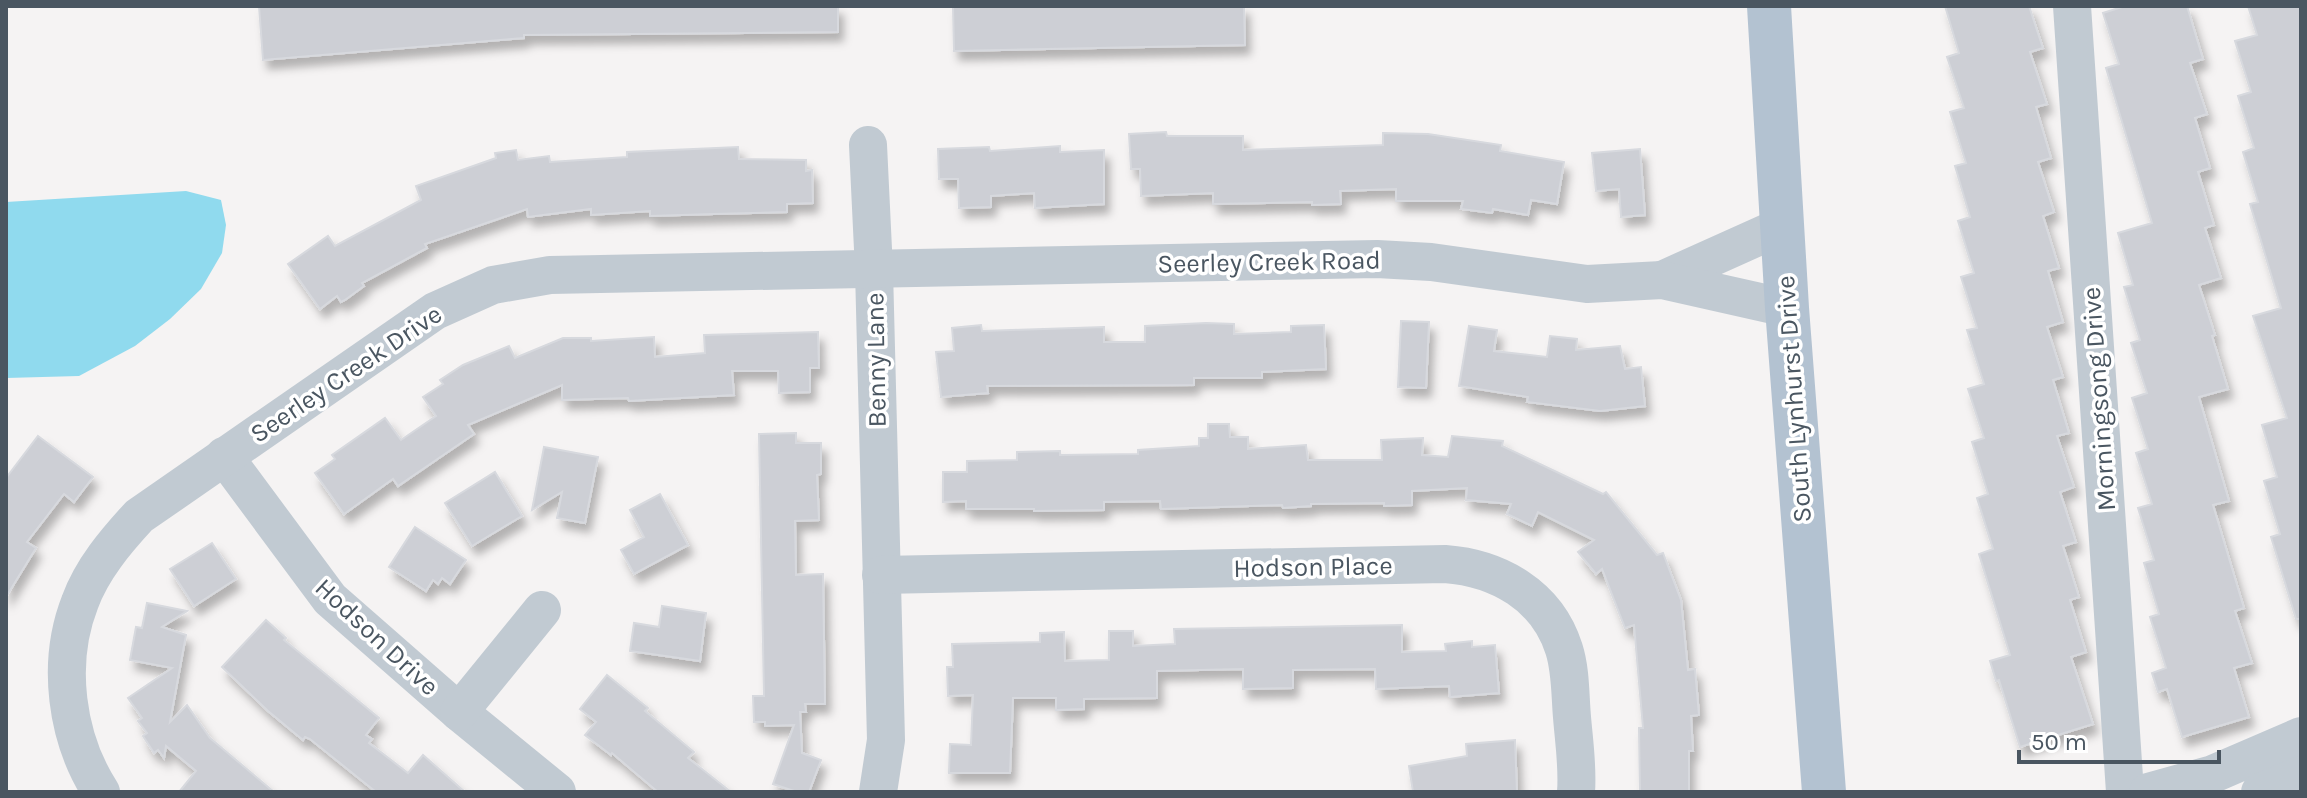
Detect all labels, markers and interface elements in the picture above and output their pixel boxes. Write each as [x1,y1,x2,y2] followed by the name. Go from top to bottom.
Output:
[1157,245,1381,279] street label: Seerley Creek Road
[1770,274,1818,524] street label: South Lynhurst Drive
[2076,286,2122,512] street label: Morningsong Drive
[859,292,893,428] street label: Benny Lane
[244,298,448,450] street label: Seerley Creek Drive
[1233,550,1393,584] street label: Hodson Place
[309,572,445,702] street label: Hodson Drive
[2019,714,2219,764] scale bar
[2031,728,2087,756] text: 50 m

